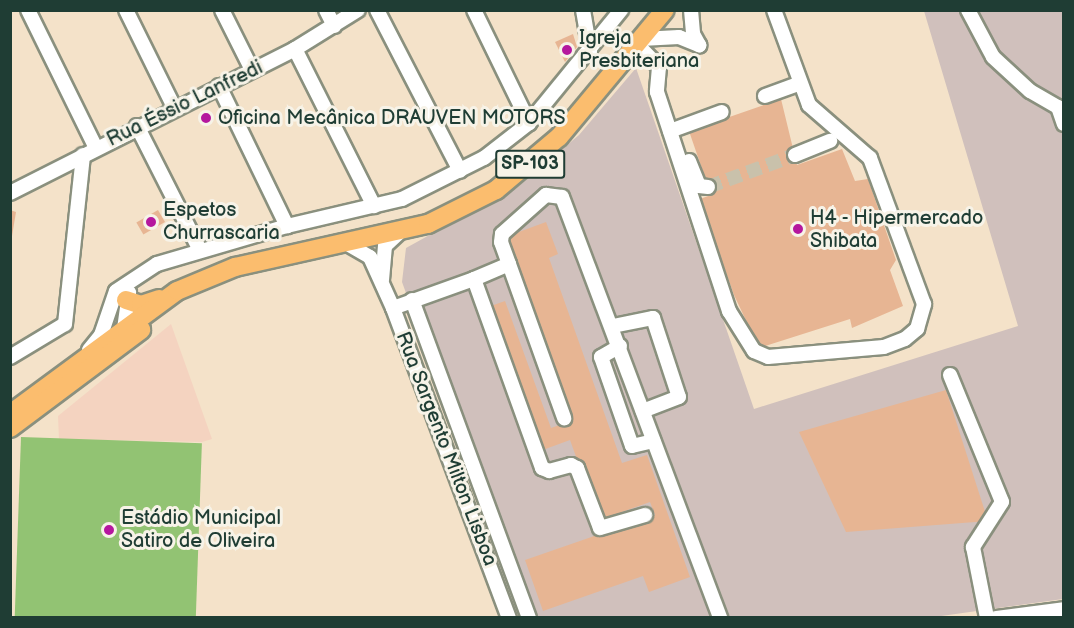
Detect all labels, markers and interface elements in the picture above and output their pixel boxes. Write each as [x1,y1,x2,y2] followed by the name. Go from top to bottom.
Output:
[579,27,699,74] place label: Igreja Presbiteriana
[560,43,574,57] marker: Igreja Presbiteriana
[103,56,267,152] street label: Rua Éssio Lanfredi
[218,106,566,130] place label: Oficina Mecânica DRAUVEN MOTORS
[199,111,213,125] marker: Oficina Mecânica DRAUVEN MOTORS
[494,149,566,179] road number: SP-103
[163,198,280,245] place label: Espetos Churrascaria
[810,206,985,253] place label: H4 - Hipermercado Shibata
[144,215,158,229] marker: Espetos Churrascaria
[791,222,805,236] marker: H4 - Hipermercado Shibata
[390,328,502,570] street label: Rua Sargento Milton Lisboa
[121,506,281,553] place label: Estádio Municipal Satiro de Oliveira
[102,523,116,537] marker: Estádio Municipal Satiro de Oliveira

